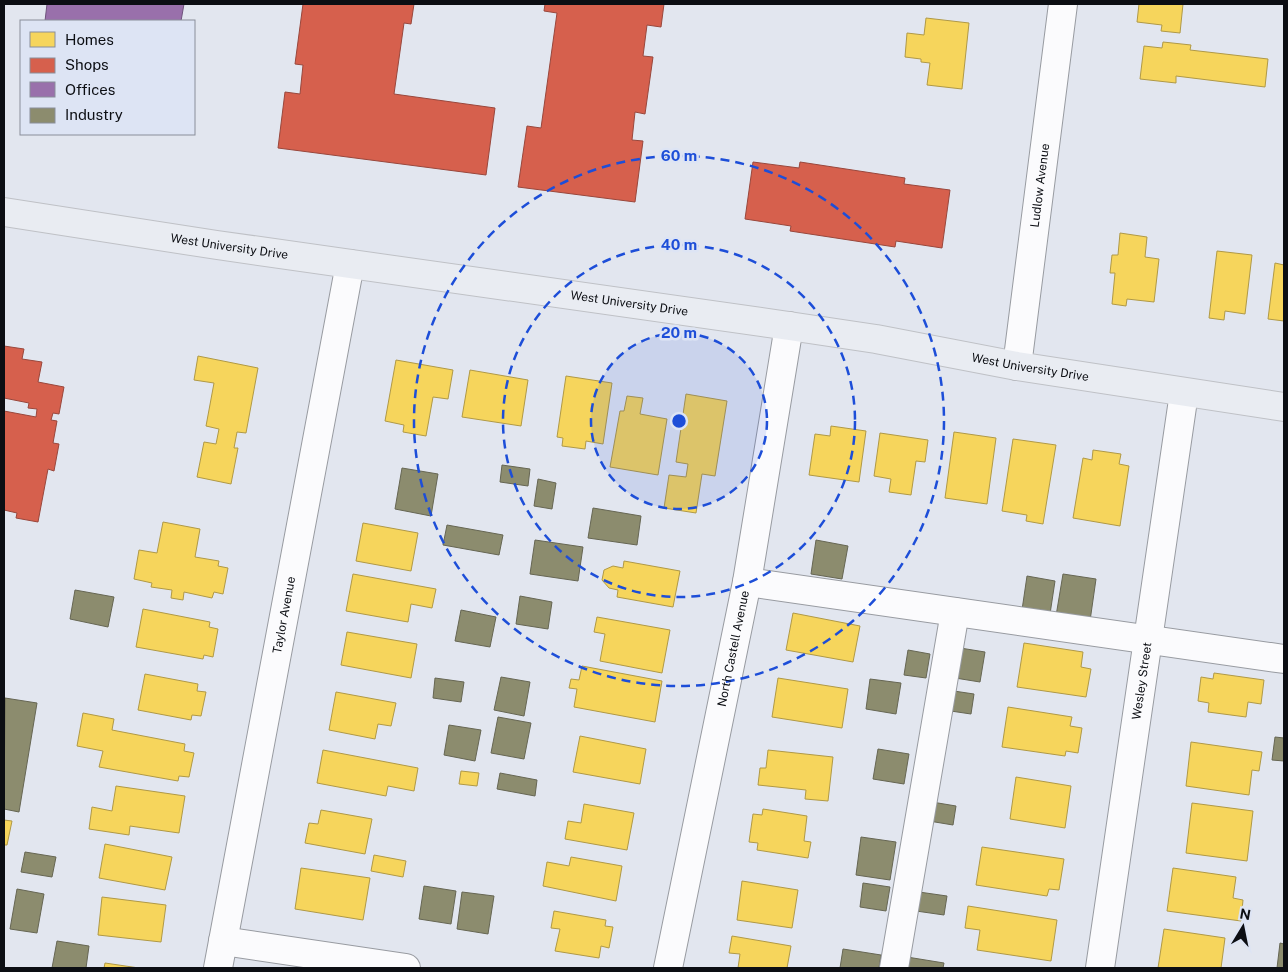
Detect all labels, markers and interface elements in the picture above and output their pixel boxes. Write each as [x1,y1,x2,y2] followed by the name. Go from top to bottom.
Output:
[20,20,195,135] legend
[65,31,114,48] text: Homes
[65,56,109,73] text: Shops
[65,81,115,98] text: Offices
[65,106,123,123] text: Industry
[1028,142,1052,228] street label: Ludlow Avenue
[661,147,697,164] text: 60 m
[170,231,289,262] street label: West University Drive
[661,236,697,253] text: 40 m
[570,288,689,319] street label: West University Drive
[661,324,697,341] text: 20 m
[970,350,1090,384] street label: West University Drive
[670,412,688,430] centre of rings
[270,575,298,655] street label: Taylor Avenue
[715,589,752,708] street label: North Castell Avenue
[1129,641,1155,721] street label: Wesley Street
[1218,902,1268,952] north arrow
[1238,905,1252,923] text: N

